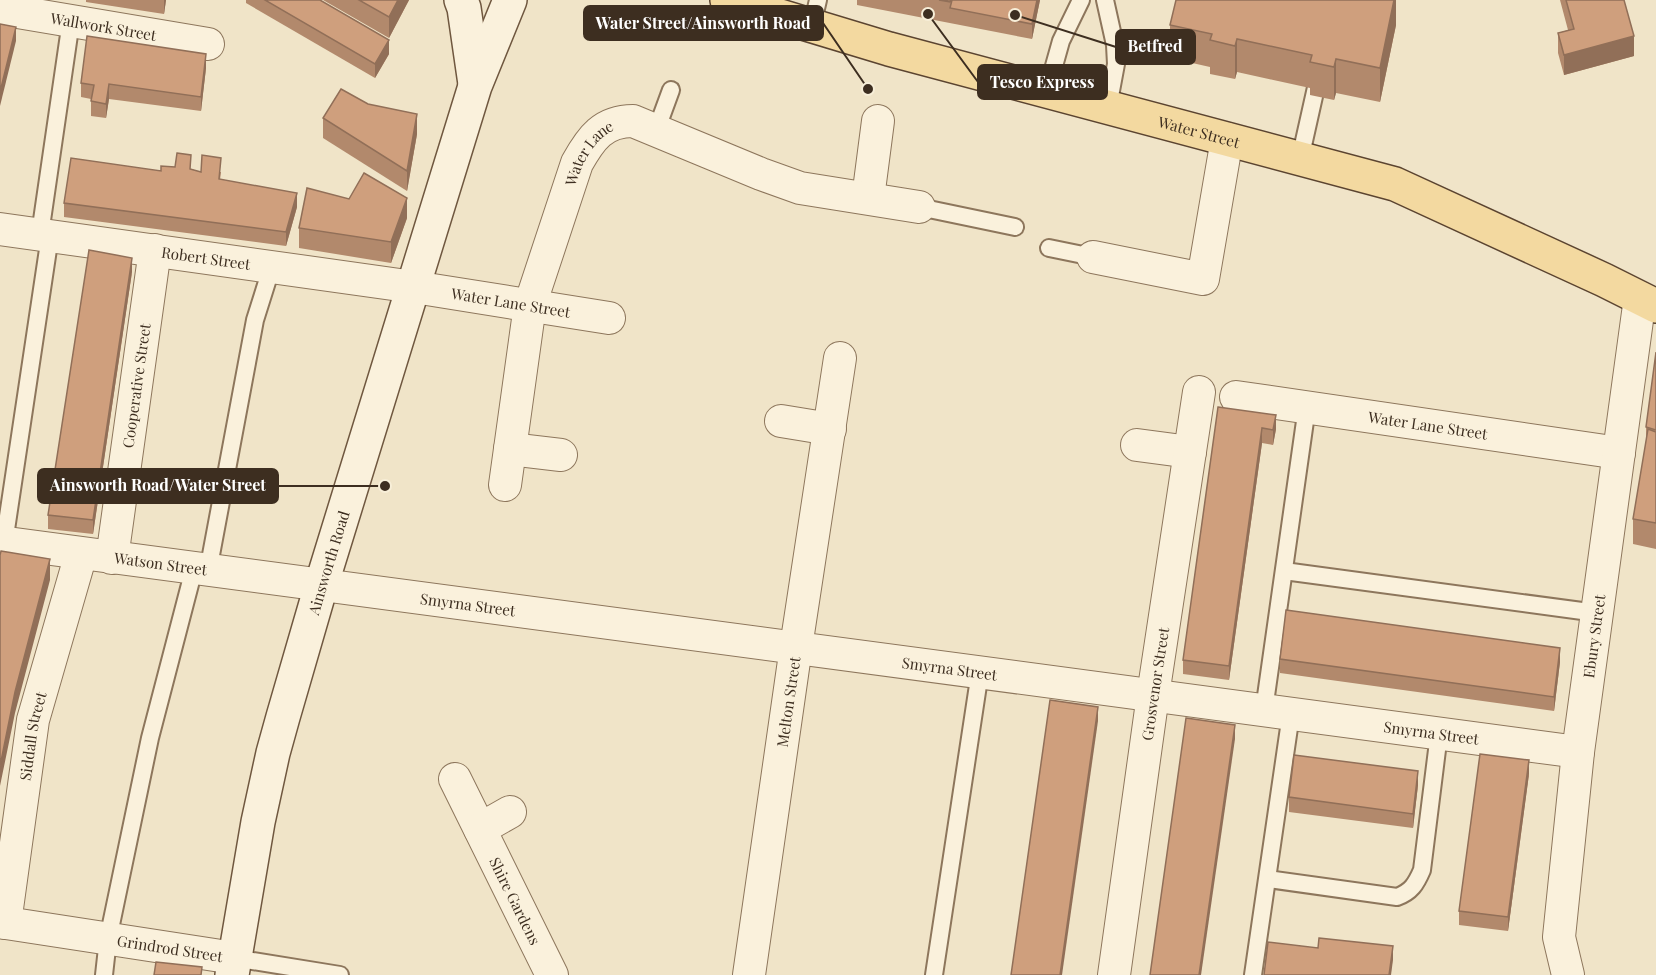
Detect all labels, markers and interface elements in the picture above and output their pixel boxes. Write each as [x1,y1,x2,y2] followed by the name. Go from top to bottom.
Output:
[584,6,823,40] callout: Water Street/Ainsworth Road
[48,8,159,45] street label: Wallwork Street
[595,12,811,33] text: Water Street/Ainsworth Road
[1116,30,1195,64] callout: Betfred
[1128,35,1183,56] text: Betfred
[978,65,1107,99] callout: Tesco Express
[990,71,1094,92] text: Tesco Express
[1155,111,1243,152] street label: Water Street
[560,116,616,189] street label: Water Lane
[160,242,253,274] street label: Robert Street
[449,283,572,322] street label: Water Lane Street
[117,321,155,449] street label: Cooperative Street
[1366,406,1490,444] street label: Water Lane Street
[38,469,278,503] callout: Ainsworth Road/Water Street
[49,474,266,495] text: Ainsworth Road/Water Street
[303,508,354,618] street label: Ainsworth Road
[112,547,209,580] street label: Watson Street
[419,588,517,621] street label: Smyrna Street
[1578,592,1610,679] street label: Ebury Street
[1137,625,1173,742] street label: Grosvenor Street
[901,652,999,685] street label: Smyrna Street
[772,655,805,748] street label: Melton Street
[15,689,51,782] street label: Siddall Street
[1383,716,1481,749] street label: Smyrna Street
[485,854,545,948] street label: Shire Gardens
[116,930,225,966] street label: Grindrod Street

